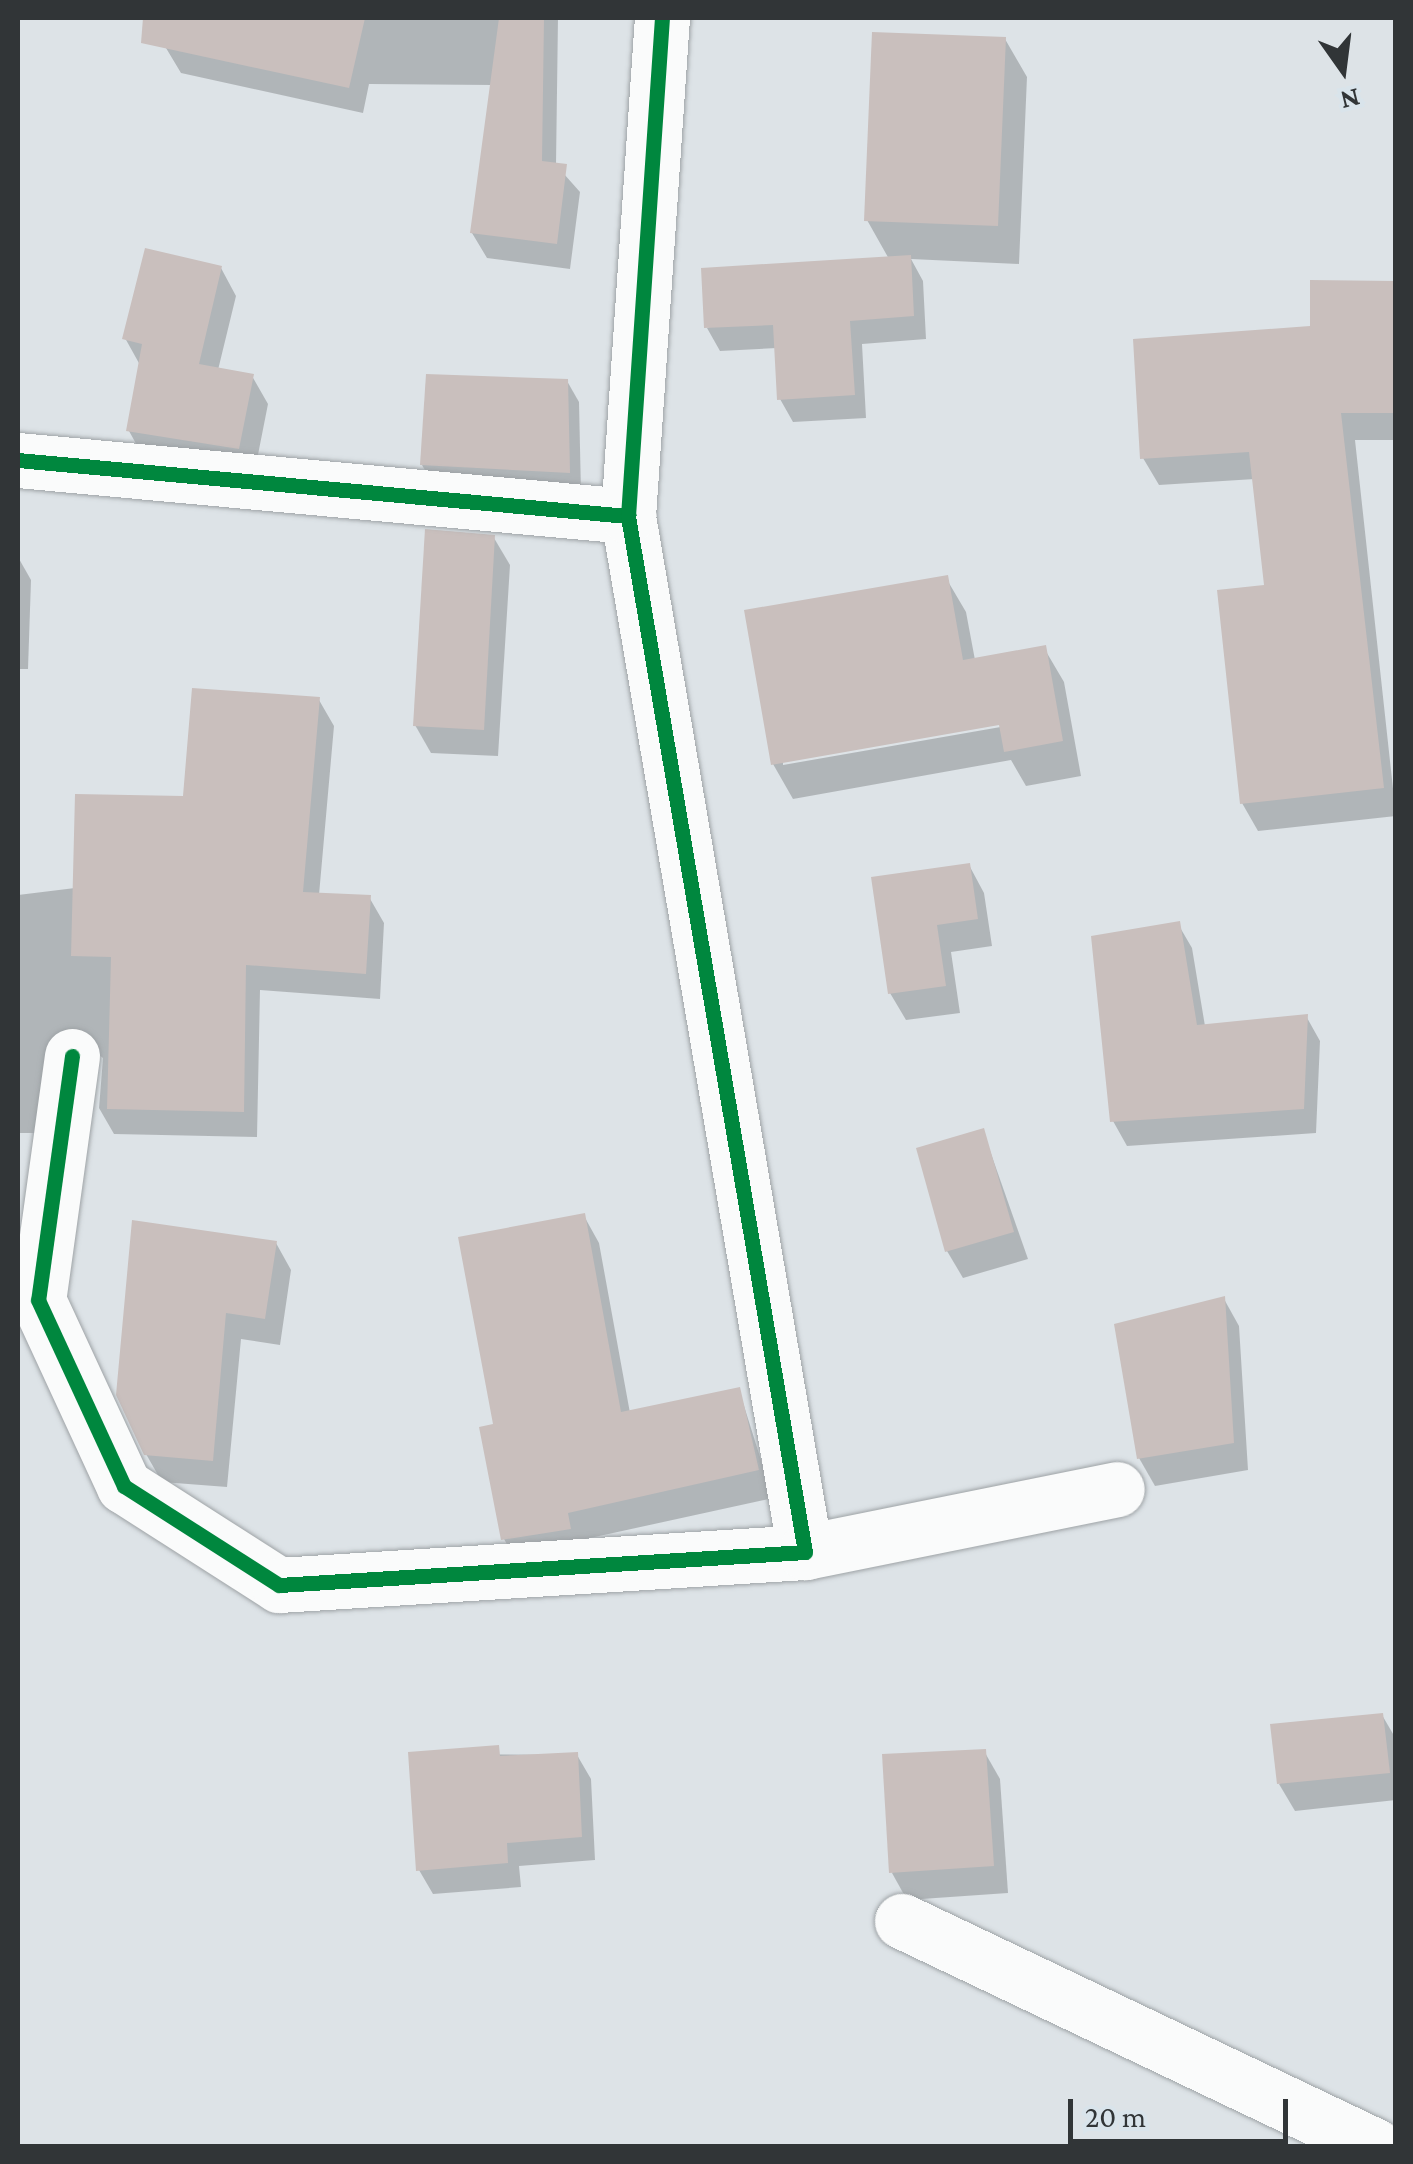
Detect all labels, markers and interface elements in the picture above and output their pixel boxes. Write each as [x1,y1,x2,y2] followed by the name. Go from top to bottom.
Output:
[1293,20,1393,120] north arrow
[1337,82,1363,117] text: N
[1073,2079,1293,2141] scale bar
[1085,2100,1146,2133] text: 20 m

